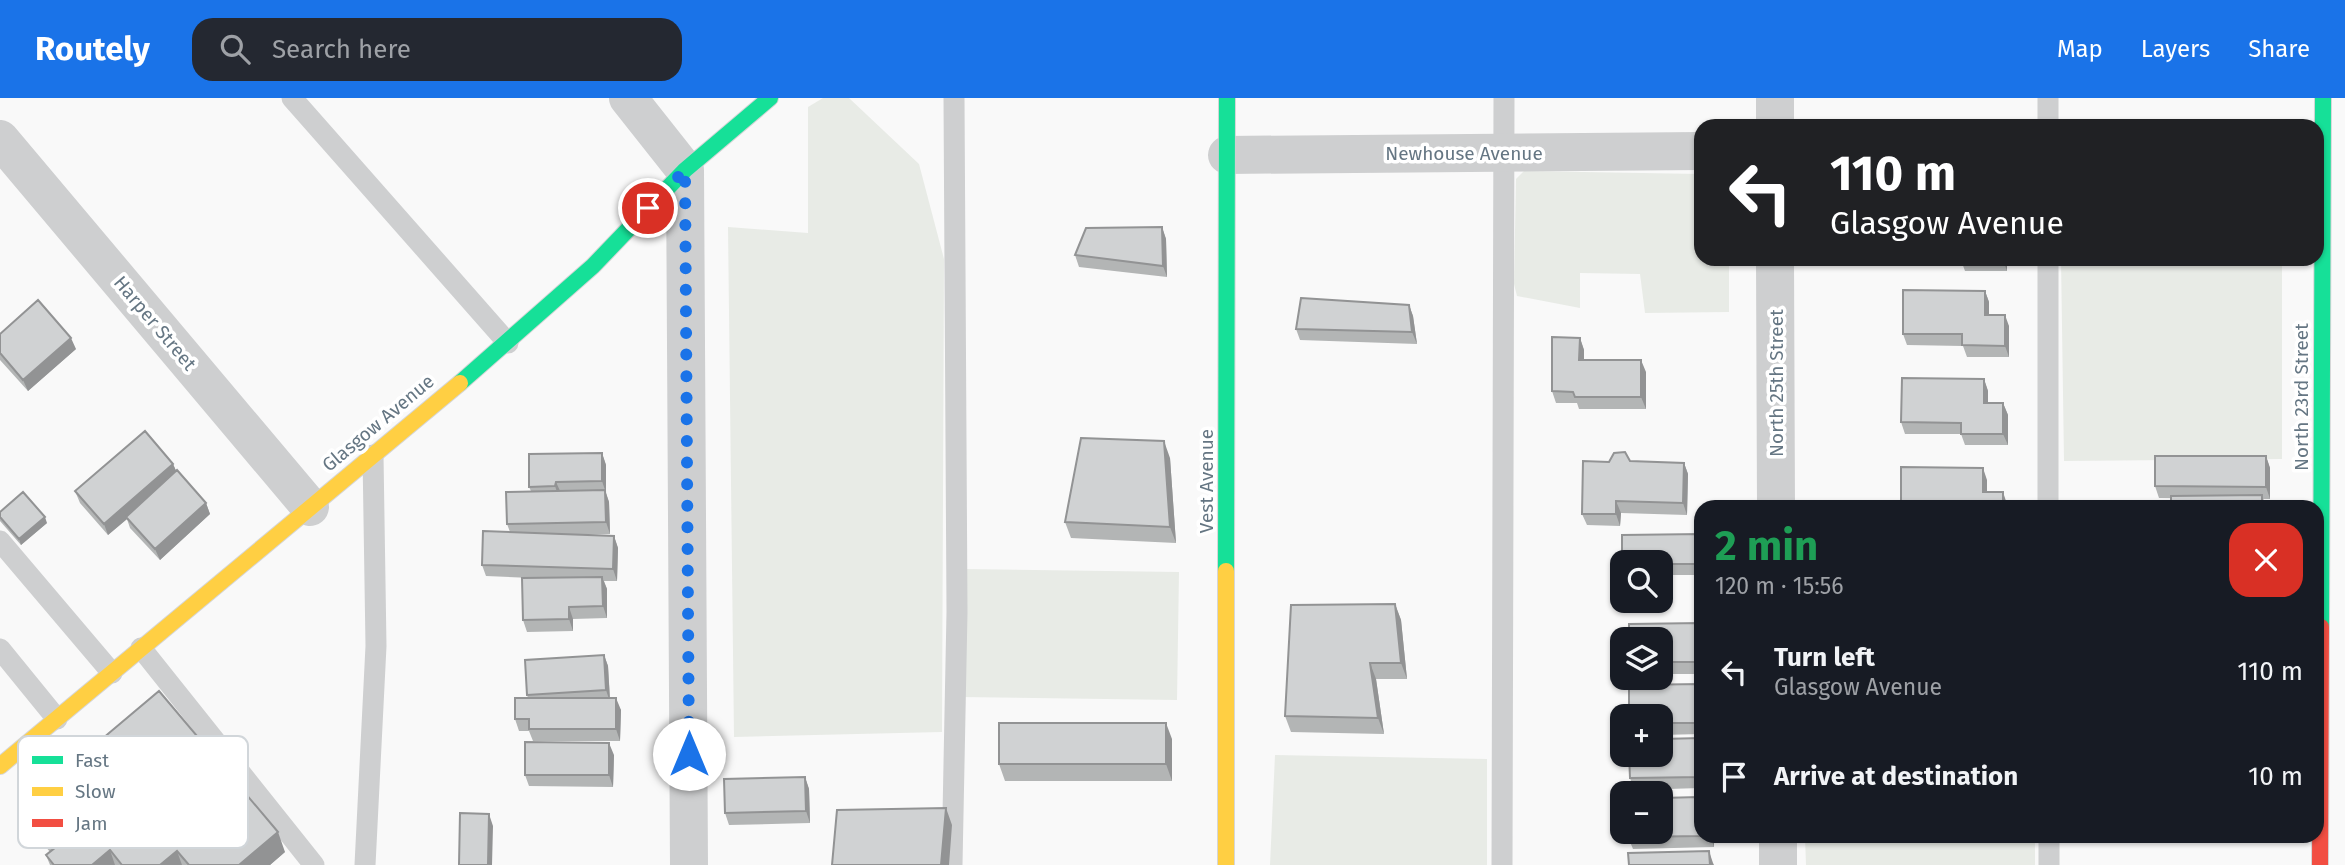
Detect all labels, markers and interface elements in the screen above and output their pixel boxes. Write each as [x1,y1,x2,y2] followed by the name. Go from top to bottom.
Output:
[192,18,682,81] search box
[35,29,150,69] text: Routely
[216,30,254,68] icon: search
[272,34,411,65] text: Search here
[2057,35,2103,63] text: Map
[2141,35,2210,63] text: Layers
[2248,35,2310,63] text: Share
[1385,142,1543,165] street label: Newhouse Avenue
[1830,144,1956,203] text: 110 m
[1715,147,1806,238] icon: left
[618,178,678,238] pin
[629,189,667,227] icon: arrive
[1830,204,2064,242] text: Glasgow Avenue
[109,271,201,375] street label: Harper Street
[1765,309,1788,457] street label: North 25th Street
[2290,323,2313,471] street label: North 23rd Street
[317,370,439,476] street label: Glasgow Avenue
[1195,429,1218,533] street label: Vest Avenue
[1715,521,1818,571] text: 2 min
[2229,523,2303,597] button: close
[1610,550,1673,844] map controls
[1610,550,1673,613] button: search
[1715,572,1844,600] text: 120 m · 15:56
[1610,627,1673,690] button: layers
[1774,642,1875,673] text: Turn left
[1715,653,1753,691] icon: left
[2237,656,2303,687] text: 110 m
[1774,673,1942,701] text: Glasgow Avenue
[1610,704,1673,767] button: +
[652,717,726,791] position arrow
[18,736,248,848] legend
[75,749,109,772] text: Fast
[1715,758,1753,796] icon: arrive
[1774,761,2018,792] text: Arrive at destination
[2248,761,2303,792] text: 10 m
[75,780,116,803] text: Slow
[1610,781,1673,844] button: −
[75,812,107,835] text: Jam

